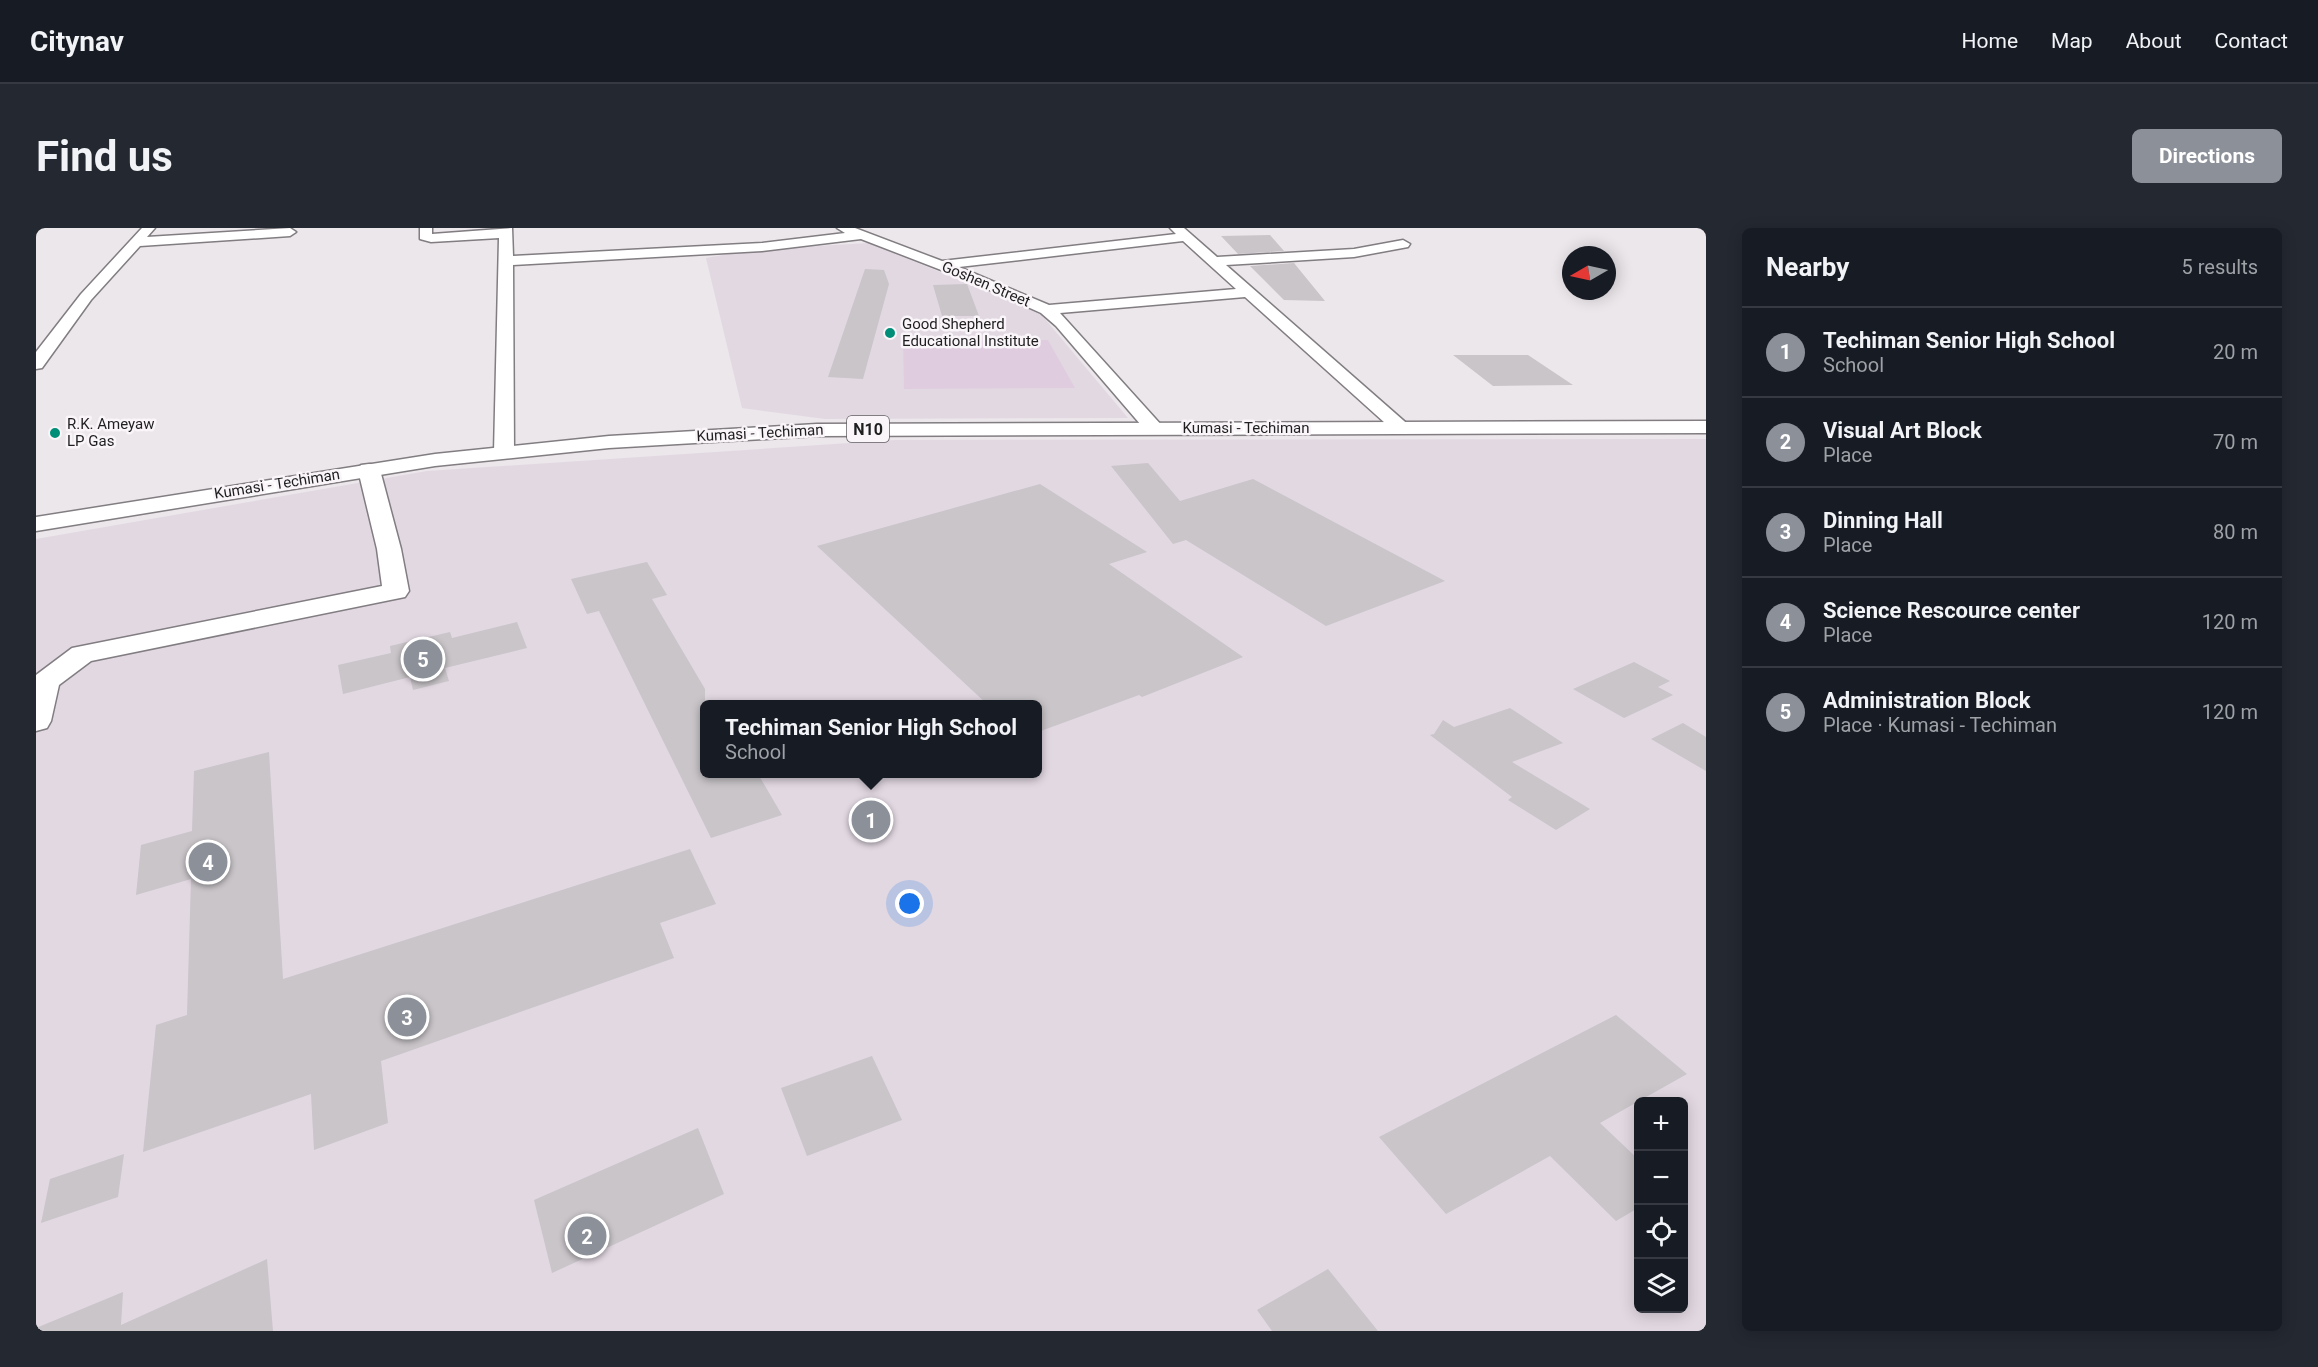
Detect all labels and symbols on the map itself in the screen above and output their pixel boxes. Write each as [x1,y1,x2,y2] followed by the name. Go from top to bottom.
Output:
[1562,246,1616,300] north arrow
[939,257,1033,311] street label: Goshen Street
[902,315,1039,350] place label: Good Shepherd Educational Institute
[883,326,897,340] marker: Good Shepherd Educational Institute
[67,415,155,450] place label: R.K. Ameyaw LP Gas
[847,416,889,442] road number: N10
[1182,419,1310,437] street label: Kumasi - Techiman
[696,421,824,445] street label: Kumasi - Techiman
[48,426,62,440] marker: R.K. Ameyaw LP Gas
[213,465,341,503] street label: Kumasi - Techiman
[404,636,442,682] pin: 5
[852,798,890,842] pin: 1
[188,840,228,884] pin: 4
[895,889,924,918] your location
[388,994,427,1040] pin: 3
[568,1214,606,1258] pin: 2

